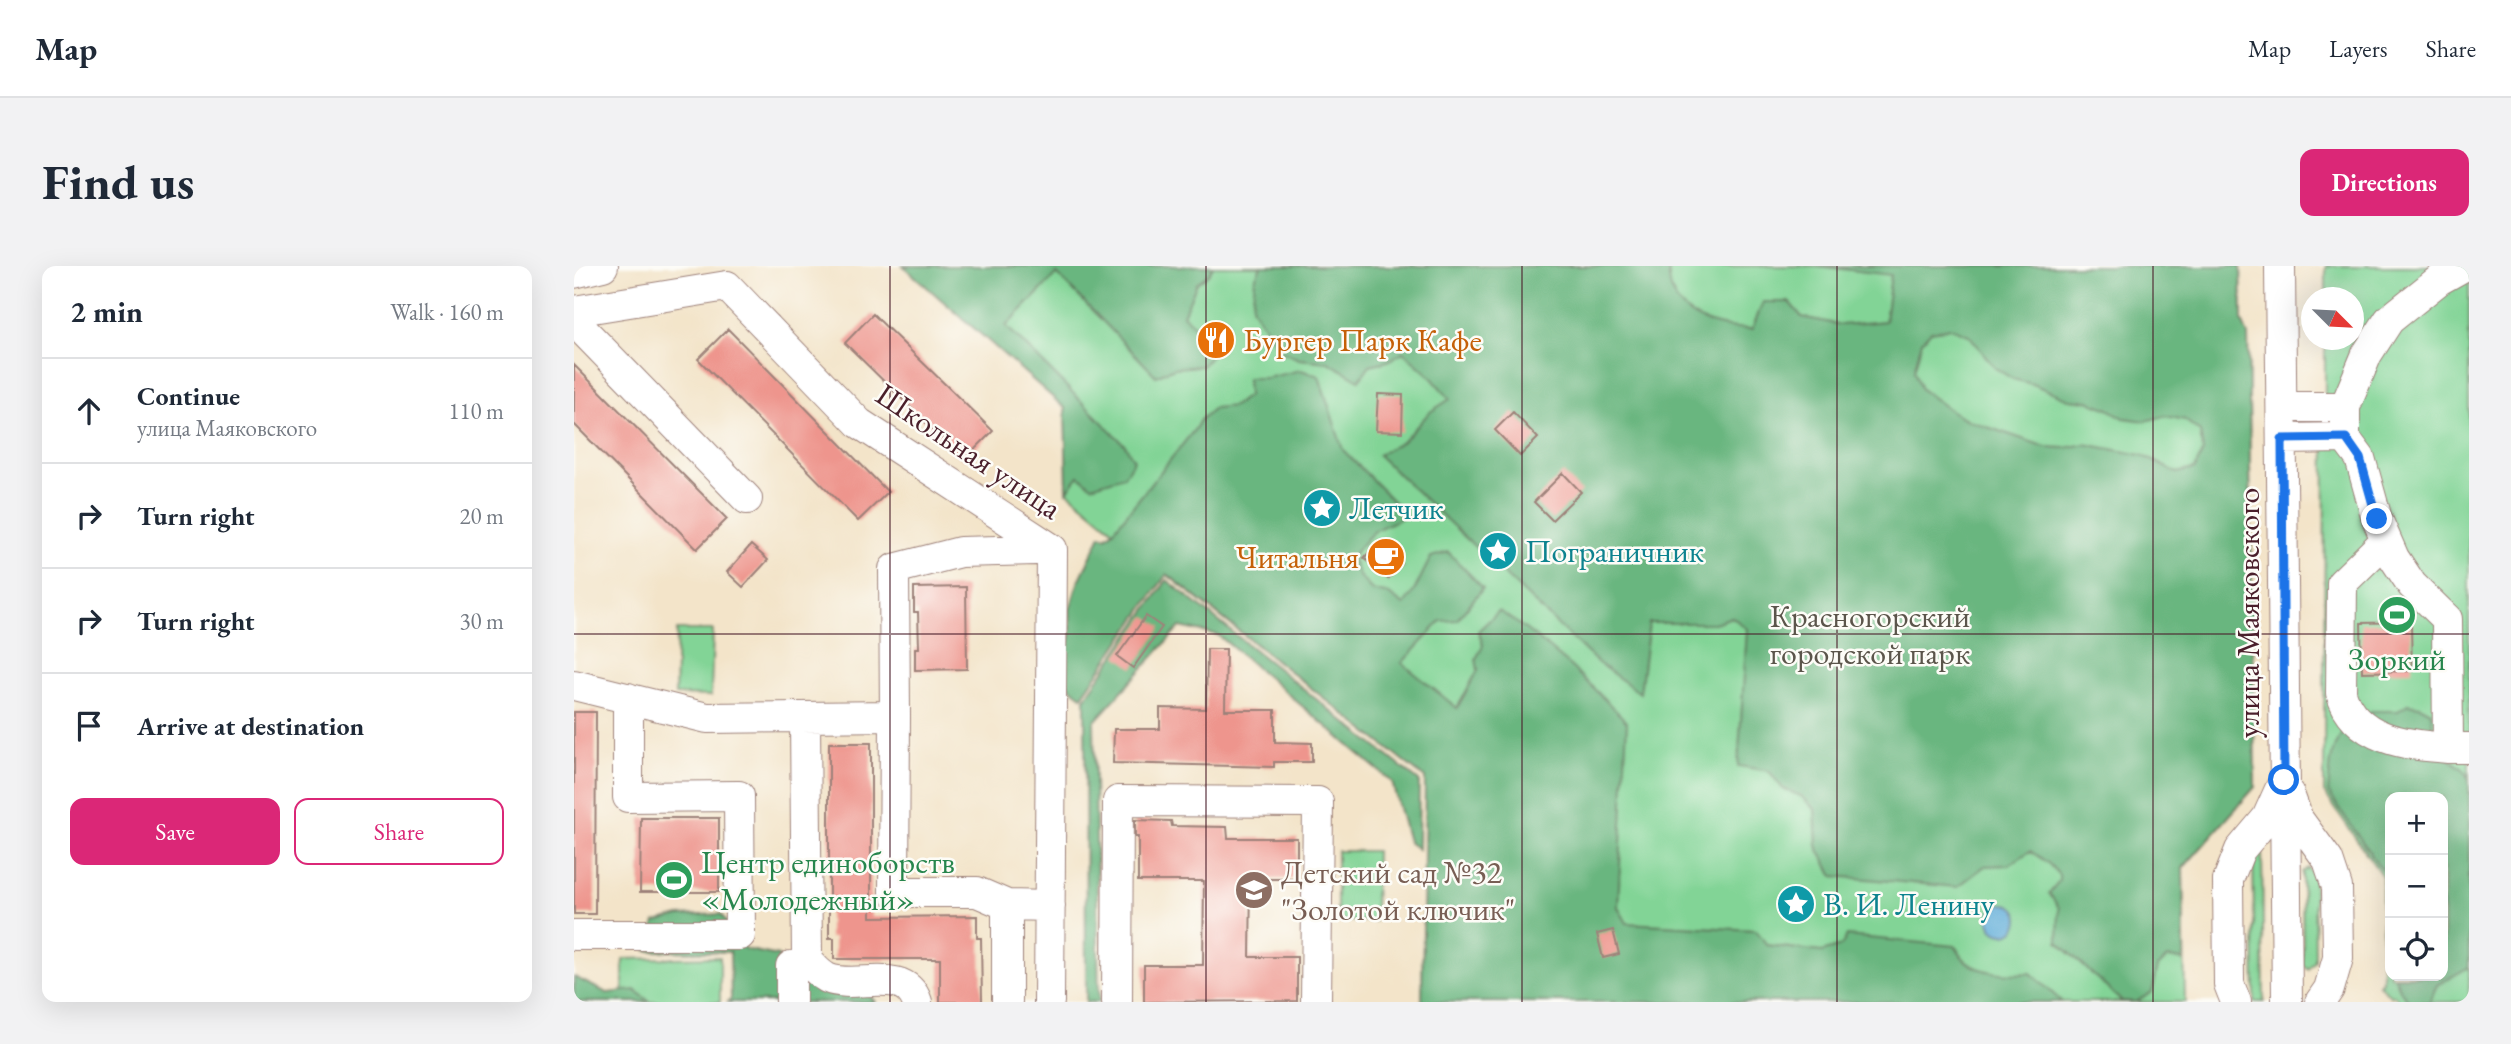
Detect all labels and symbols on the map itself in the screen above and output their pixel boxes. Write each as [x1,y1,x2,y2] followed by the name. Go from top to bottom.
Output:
[2301,287,2364,350] north arrow
[1195,319,1237,361] restaurant icon: Бургер Парк Кафе
[1243,319,1482,361] place label: Бургер Парк Кафе
[868,373,1070,529] street label: Школьная улица
[1301,487,1343,529] place icon: Летчик
[1349,487,1444,529] place label: Летчик
[2227,488,2269,738] street label: улица Маяковского
[2361,503,2392,534] route end
[1477,530,1519,572] place icon: Пограничник
[1525,530,1704,572] place label: Пограничник
[1236,536,1359,578] place label: Читальня
[1365,536,1407,578] cafe icon: Читальня
[2376,594,2418,636] sports icon: Зоркий
[1770,595,1970,674] park label: Красногорский городской парк
[2348,638,2446,680] place label: Зоркий
[2268,764,2299,795] route start
[701,841,955,920] place label: Центр единоборств «Молодежный»
[1281,851,1515,930] place label: Детский сад №32 "Золотой ключик"
[653,859,695,901] sports icon: Центр единоборств «Молодежный»
[1233,869,1275,911] school or university icon: Детский сад №32 "Золотой ключик"
[1775,883,1817,925] place icon: В. И. Ленину
[1823,883,1995,925] place label: В. И. Ленину

